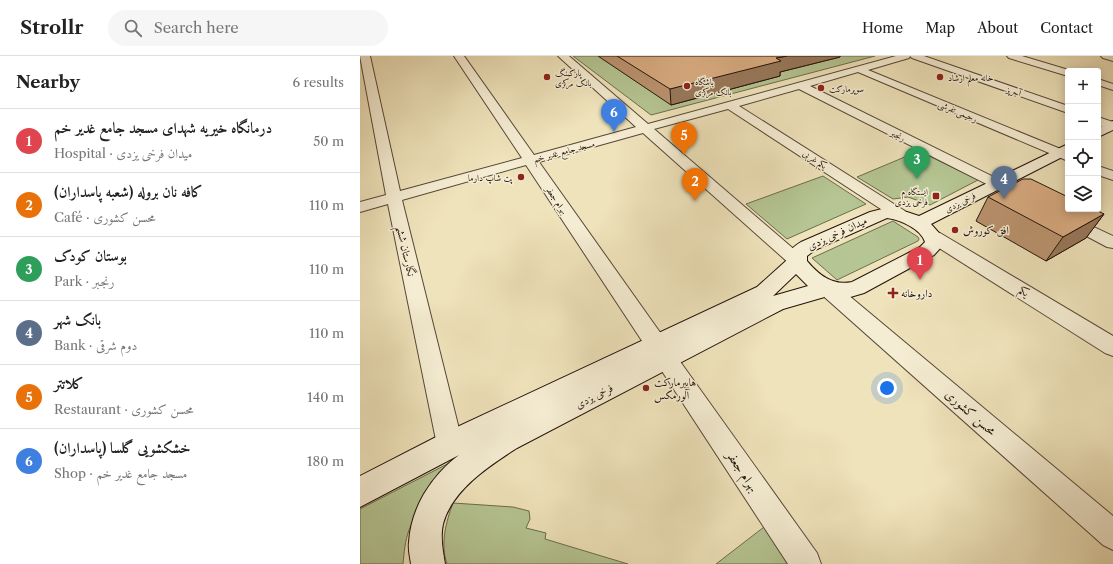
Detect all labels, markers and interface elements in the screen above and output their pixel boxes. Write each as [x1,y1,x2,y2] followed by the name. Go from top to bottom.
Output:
[108,10,388,46] search box
[20,16,84,39] text: Strollr
[122,17,144,39] icon: search
[154,18,239,37] text: Search here
[862,19,903,37] text: Home
[925,19,955,37] text: Map
[977,19,1018,37] text: About
[1040,19,1093,37] text: Contact
[555,67,592,90] place label: پارکینگ بانک مرکزی
[1065,68,1101,212] map controls
[1065,68,1101,104] button: +
[16,72,80,92] text: Nearby
[542,72,552,82] marker: پارکینگ بانک مرکزی
[935,72,945,82] marker: خانه معلم ارشاد
[948,72,993,87] place label: خانه معلم ارشاد
[293,74,344,90] text: 6 results
[695,76,732,99] place label: باشگاه بانک مرکزی
[682,81,692,91] marker: باشگاه بانک مرکزی
[816,83,826,93] marker: سوپرمارکت
[829,83,864,95] place label: سوپرمارکت
[1004,83,1024,100] street label: آجرپز
[936,98,980,126] street label: رحیمی تفرشی
[601,99,627,132] pin: 6
[1065,104,1101,140] button: −
[54,118,272,137] text: درمانگاه خیریه شهدای مسجد جامع غدیر خم
[671,122,697,155] pin: 5
[887,126,908,144] street label: رنجبر
[26,133,32,149] text: 1
[313,133,344,149] text: 50 m
[532,138,597,168] street label: مسجد جامع غدیر خم
[1065,140,1101,176] button: locate
[54,145,192,161] text: Hospital · میدان فرخی یزدی
[904,146,930,179] pin: 3
[799,147,830,175] street label: یکم غربی
[991,166,1017,199] pin: 4
[682,168,708,201] pin: 2
[468,172,513,185] place label: پت شاپ دارما
[516,172,526,182] marker: پت شاپ دارما
[1065,176,1101,212] button: layers
[54,182,203,201] text: کافه نان بروله (شعبه پاسداران)
[540,183,570,218] street label: بهرام جعفر
[895,186,928,208] place label: ایستگاه م فرخی یزدی
[943,189,978,215] street label: فرخی یزدی
[931,191,941,201] marker: ایستگاه م فرخی یزدی
[25,197,33,213] text: 2
[309,197,344,213] text: 110 m
[54,209,156,225] text: Café · محسن کشوری
[805,213,870,254] street label: میدان فرخی یزدی
[963,223,1009,237] place label: افق کوروش
[389,224,419,279] street label: نگارستان ششم
[950,225,960,235] marker: افق کوروش
[54,246,127,265] text: بوستان کودک
[907,247,933,280] pin: 1
[25,261,33,277] text: 3
[309,261,344,277] text: 110 m
[54,273,114,289] text: Park · رنجبر
[1014,282,1033,303] street label: یکم
[901,286,933,300] place label: داروخانه
[888,288,898,298] marker: داروخانه
[54,310,101,329] text: بانک شهر
[25,325,33,341] text: 4
[309,325,344,341] text: 110 m
[54,337,137,353] text: Bank · دوم شرقی
[54,374,84,393] text: کلاتتر
[654,375,696,403] place label: هایپرمارکت آلورمکس
[877,378,897,398] your location
[573,381,616,412] street label: فرخی یزدی
[641,383,651,393] marker: هایپرمارکت آلورمکس
[941,386,1000,440] street label: محسن کشوری
[25,389,33,405] text: 5
[307,389,344,405] text: 140 m
[54,401,194,417] text: Restaurant · محسن کشوری
[54,438,191,457] text: خشکشویی گلسا (پاسداران)
[719,446,763,497] street label: بهرام جعفر
[25,453,33,469] text: 6
[307,453,344,469] text: 180 m
[54,465,187,481] text: Shop · مسجد جامع غدیر خم

